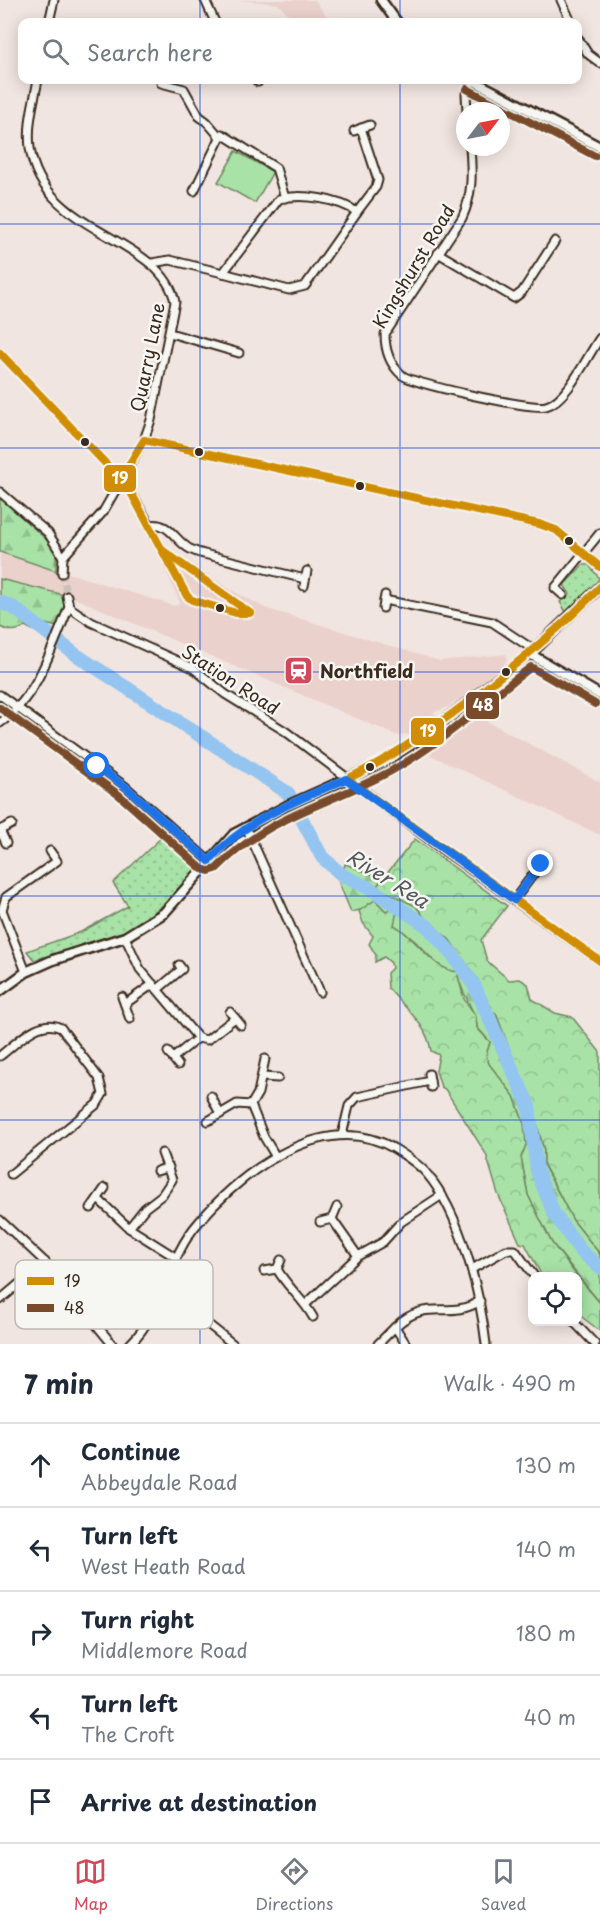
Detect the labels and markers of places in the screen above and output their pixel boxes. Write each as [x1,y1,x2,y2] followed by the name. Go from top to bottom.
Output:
[79,436,91,448] unlabelled marker
[193,446,205,458] unlabelled marker
[354,480,366,492] unlabelled marker
[563,535,575,547] unlabelled marker
[214,602,226,614] unlabelled marker
[283,654,315,686] station icon: Northfield
[320,657,413,684] place label: Northfield
[500,666,512,678] unlabelled marker
[364,761,376,773] unlabelled marker

